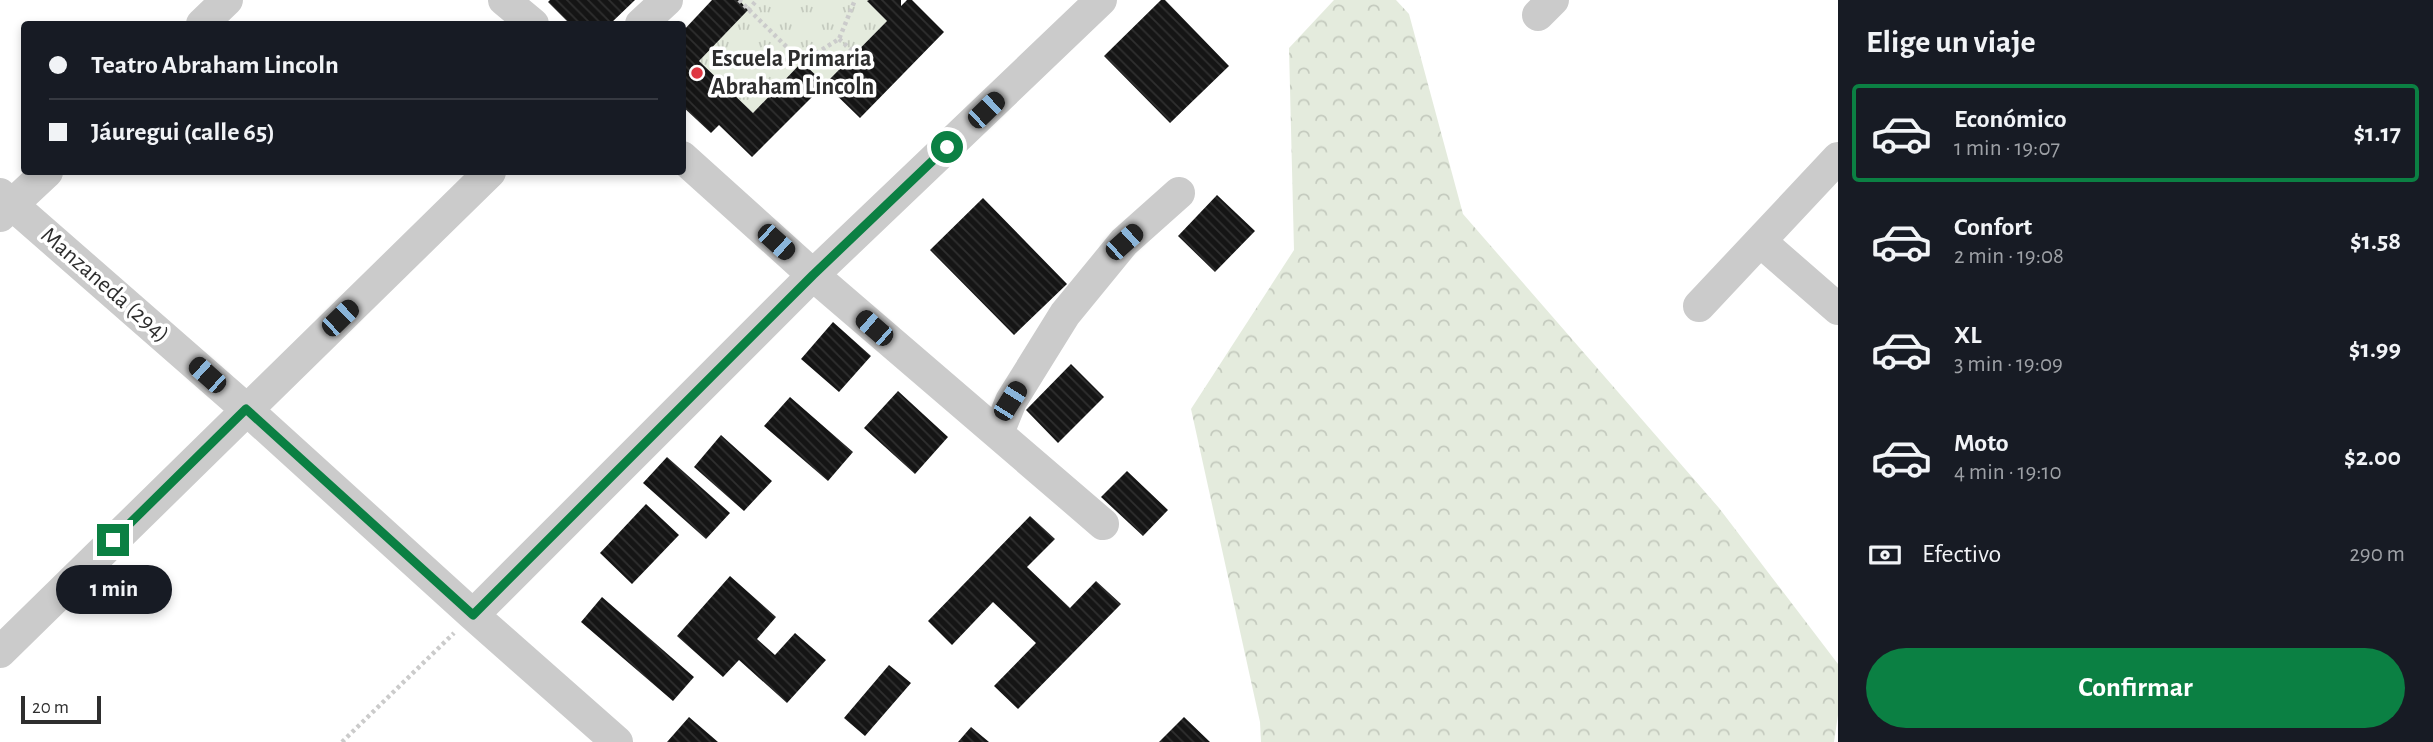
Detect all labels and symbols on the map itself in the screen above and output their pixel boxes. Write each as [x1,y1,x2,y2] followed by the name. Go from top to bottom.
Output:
[711,47,874,99] place label: Escuela Primaria Abraham Lincoln
[689,65,705,81] marker: Escuela Primaria Abraham Lincoln
[964,88,1009,132] car
[931,131,963,163] route start
[754,220,799,264] car
[1102,220,1147,264] car
[36,223,174,347] street label: Manzaneda (294)
[318,296,363,340] car
[852,306,897,350] car
[185,353,230,397] car
[990,378,1031,424] car
[97,524,129,556] route end
[55,564,171,614] callout: 1 min
[21,693,102,725] scale bar

